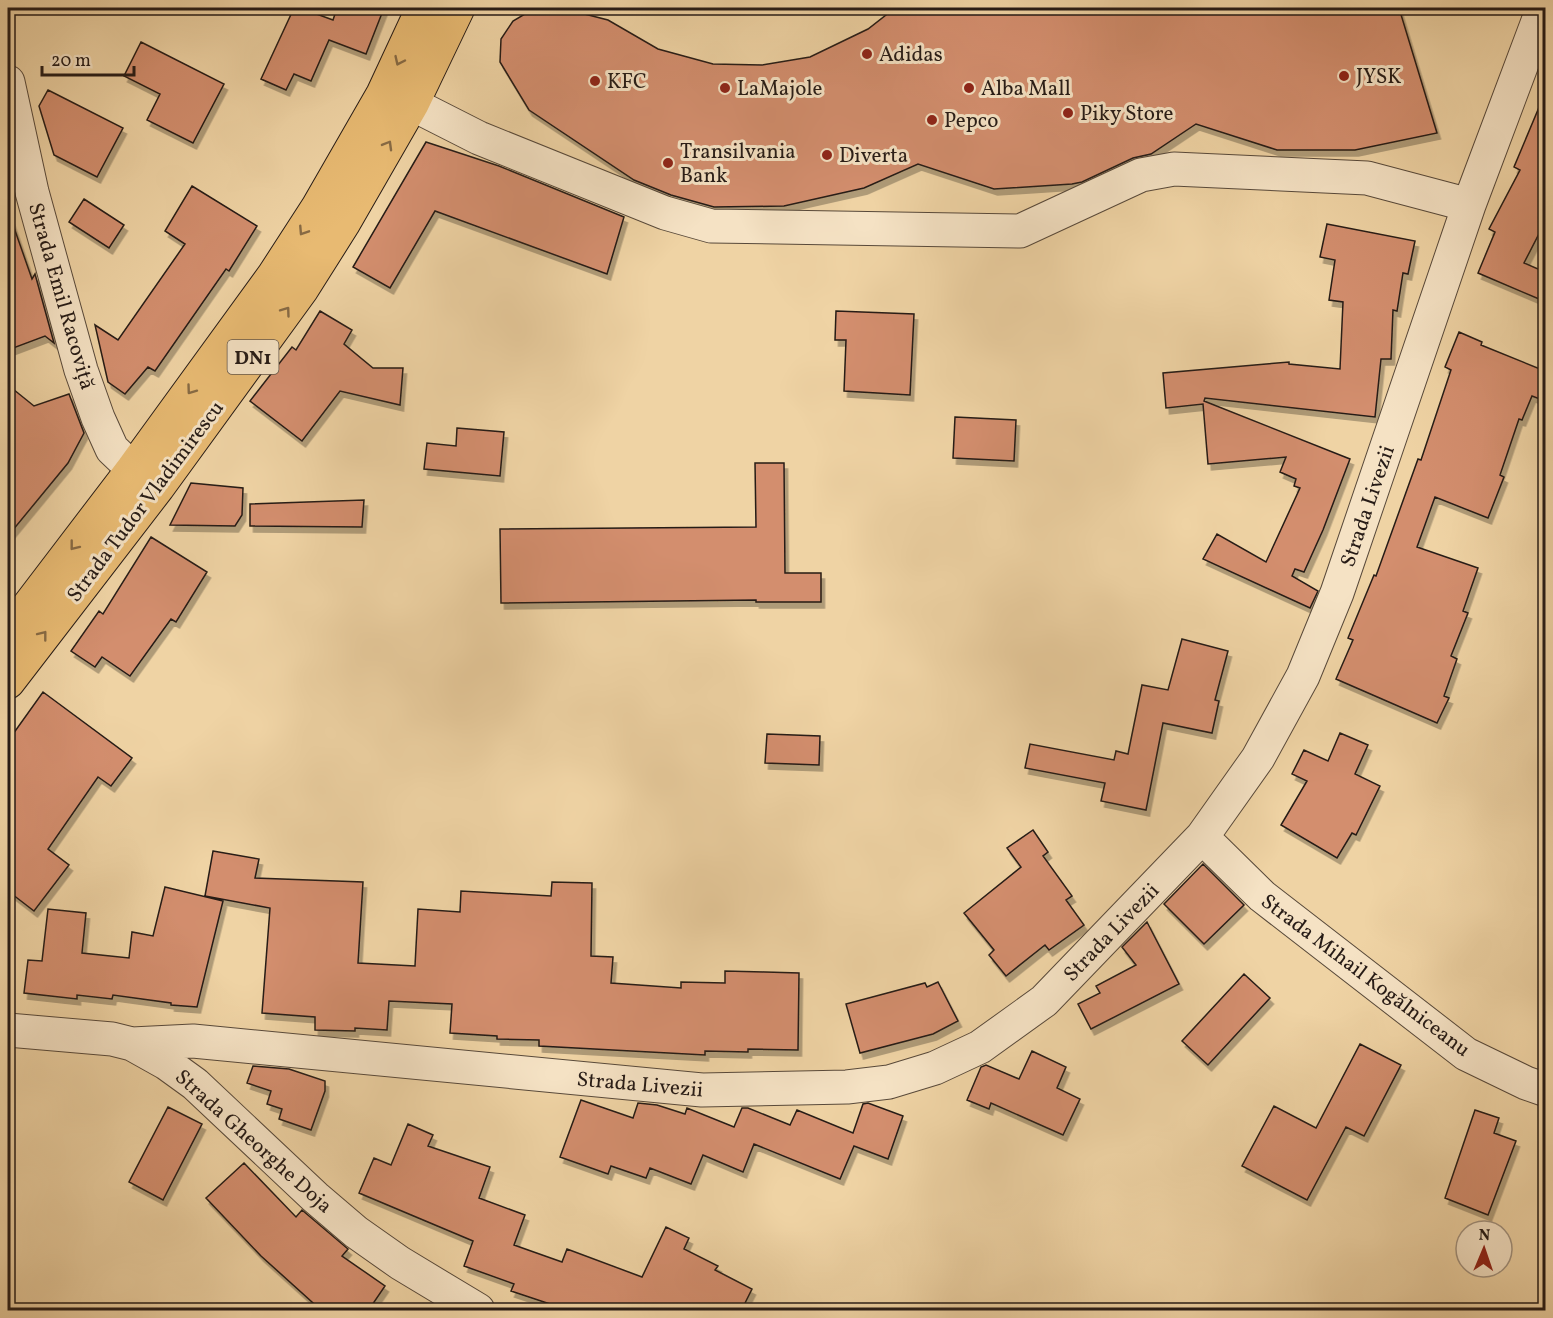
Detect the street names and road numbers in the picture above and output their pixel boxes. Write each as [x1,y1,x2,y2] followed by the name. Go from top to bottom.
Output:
[20,200,101,393] street label: Strada Emil Racoviță
[228,340,278,374] road number: DN1
[61,395,232,609] street label: Strada Tudor Vladimirescu
[1334,442,1403,571] street label: Strada Livezii
[1058,877,1167,989] street label: Strada Livezii
[1254,888,1476,1065] street label: Strada Mihail Kogălniceanu
[168,1063,338,1221] street label: Strada Gheorghe Doja
[575,1066,704,1105] street label: Strada Livezii

